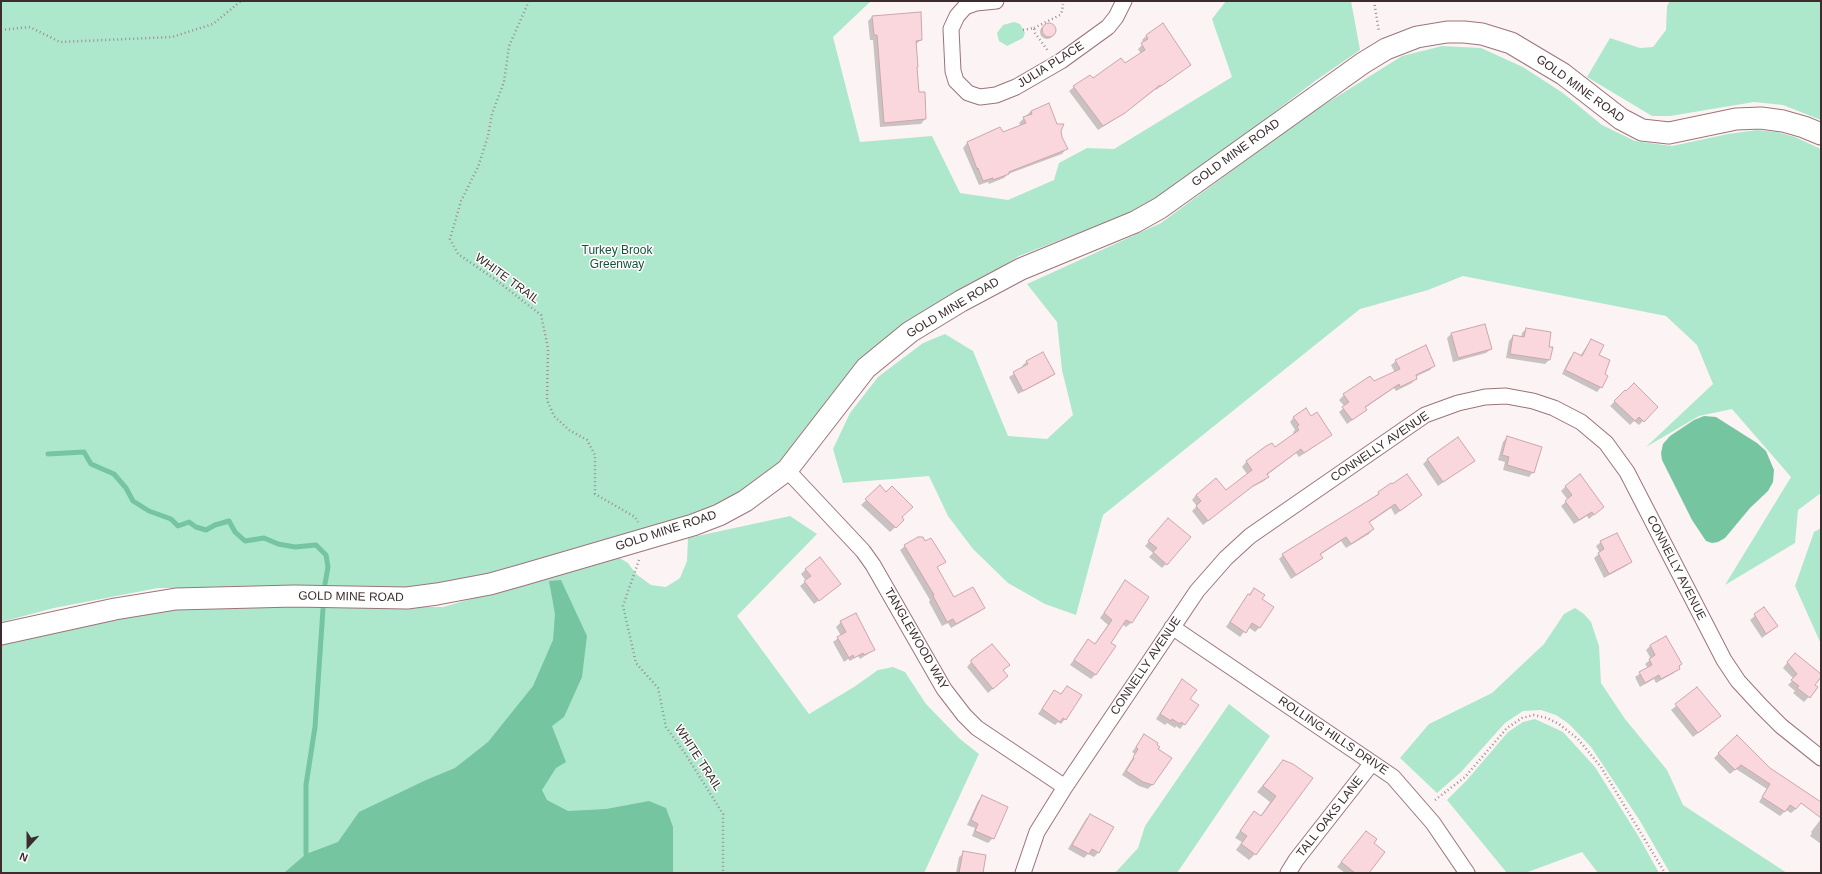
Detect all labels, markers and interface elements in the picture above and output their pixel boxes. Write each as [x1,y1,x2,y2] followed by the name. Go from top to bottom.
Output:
[1015,39,1087,91] street label: JULIA PLACE
[1533,52,1627,126] street label: GOLD MINE ROAD
[1189,116,1283,190] street label: GOLD MINE ROAD
[582,244,652,272] park label: Turkey Brook Greenway
[472,251,542,307] street label: WHITE TRAIL
[904,275,1002,341] street label: GOLD MINE ROAD
[1328,409,1432,485] street label: CONNELLY AVENUE
[614,508,718,554] street label: GOLD MINE ROAD
[1643,513,1709,623] street label: CONNELLY AVENUE
[881,586,951,692] street label: TANGLEWOOD WAY
[298,589,404,605] street label: GOLD MINE ROAD
[1108,614,1184,718] street label: CONNELLY AVENUE
[1275,694,1391,778] street label: ROLLING HILLS DRIVE
[671,722,725,794] street label: WHITE TRAIL
[1294,774,1366,860] street label: TALL OAKS LANE
[8,826,48,866] north arrow
[18,850,30,864] text: N

